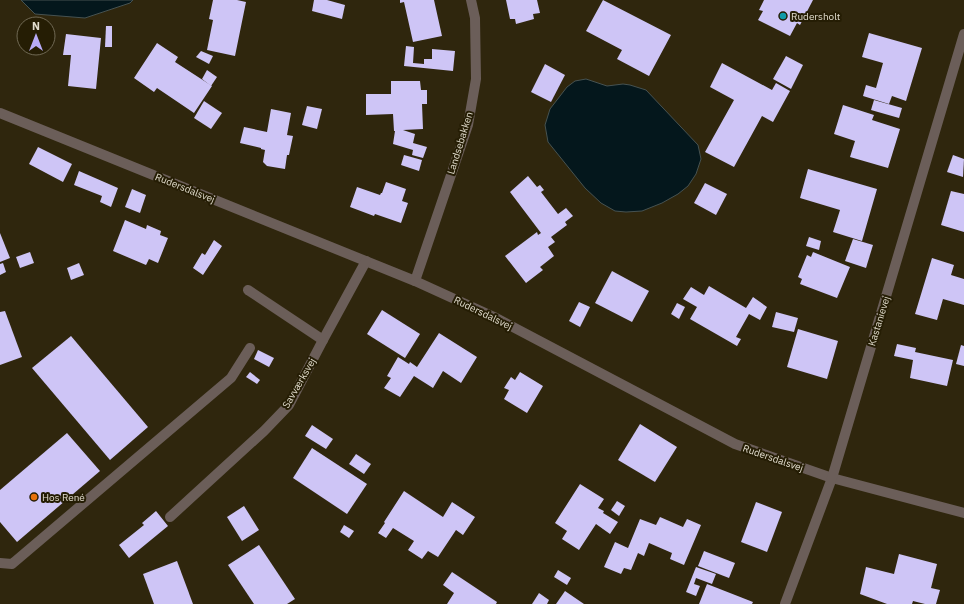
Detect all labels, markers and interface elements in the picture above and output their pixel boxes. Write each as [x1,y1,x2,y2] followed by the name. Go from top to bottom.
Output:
[791,10,841,23] place label: Rudersholt
[778,11,788,21] marker: Rudersholt
[16,16,56,56] north arrow
[32,19,40,33] text: N
[444,110,476,176] street label: Landsebakken
[153,170,217,206] street label: Rudersdalsvej
[452,293,514,333] street label: Rudersdalsvej
[865,294,893,348] street label: Kastanievej
[279,356,319,410] street label: Savværksvej
[741,442,805,474] street label: Rudersdalsvej
[42,491,85,504] place label: Hos René
[29,492,39,502] marker: Hos René

